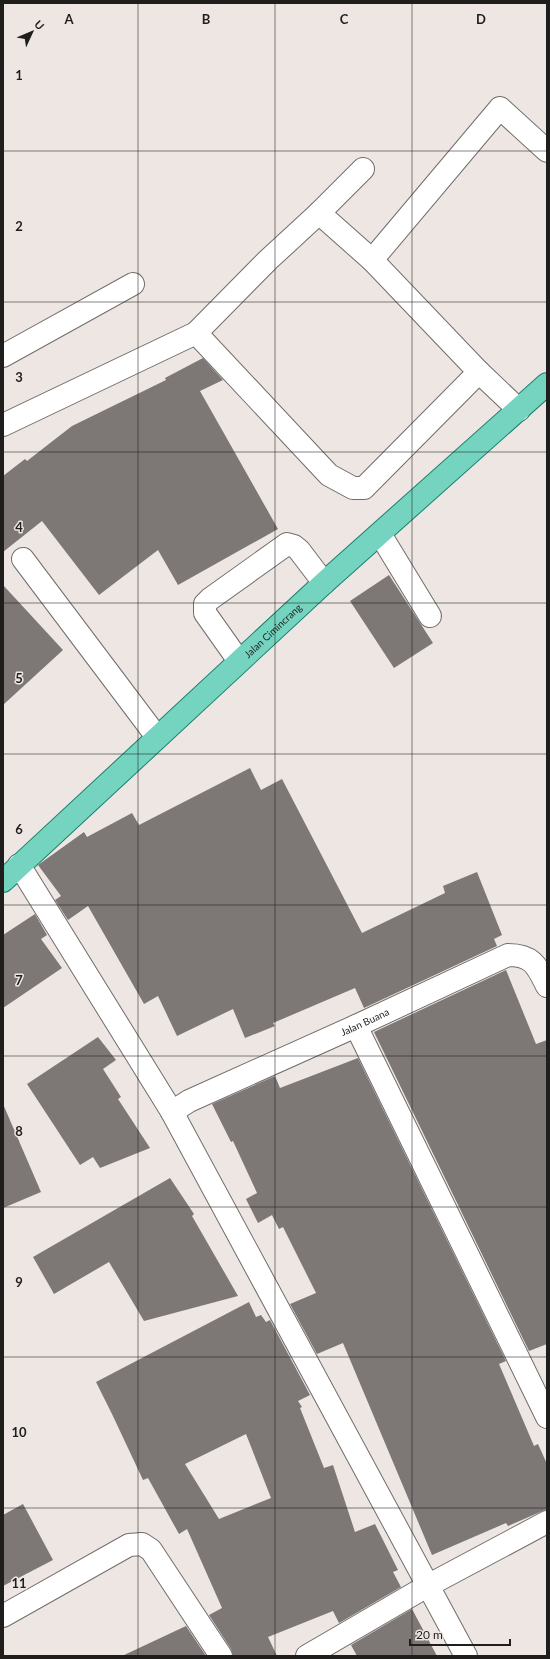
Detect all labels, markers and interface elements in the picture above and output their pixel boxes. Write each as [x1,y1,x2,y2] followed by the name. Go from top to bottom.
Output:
[63,11,74,27] text: A
[202,11,211,27] text: B
[340,11,349,27] text: C
[476,11,486,27] text: D
[12,12,52,52] north arrow
[32,17,47,32] text: U
[15,67,23,83] text: 1
[15,218,23,234] text: 2
[15,369,23,385] text: 3
[15,519,23,535] text: 4
[242,601,304,660] street label: Jalan Cimincrang
[15,670,23,686] text: 5
[15,821,23,837] text: 6
[15,972,23,988] text: 7
[339,1005,391,1038] street label: Jalan Buana
[15,1123,23,1139] text: 8
[15,1274,23,1290] text: 9
[11,1424,27,1440] text: 10
[11,1575,27,1591] text: 11
[410,1621,510,1647] scale bar
[416,1627,443,1642] text: 20 m

